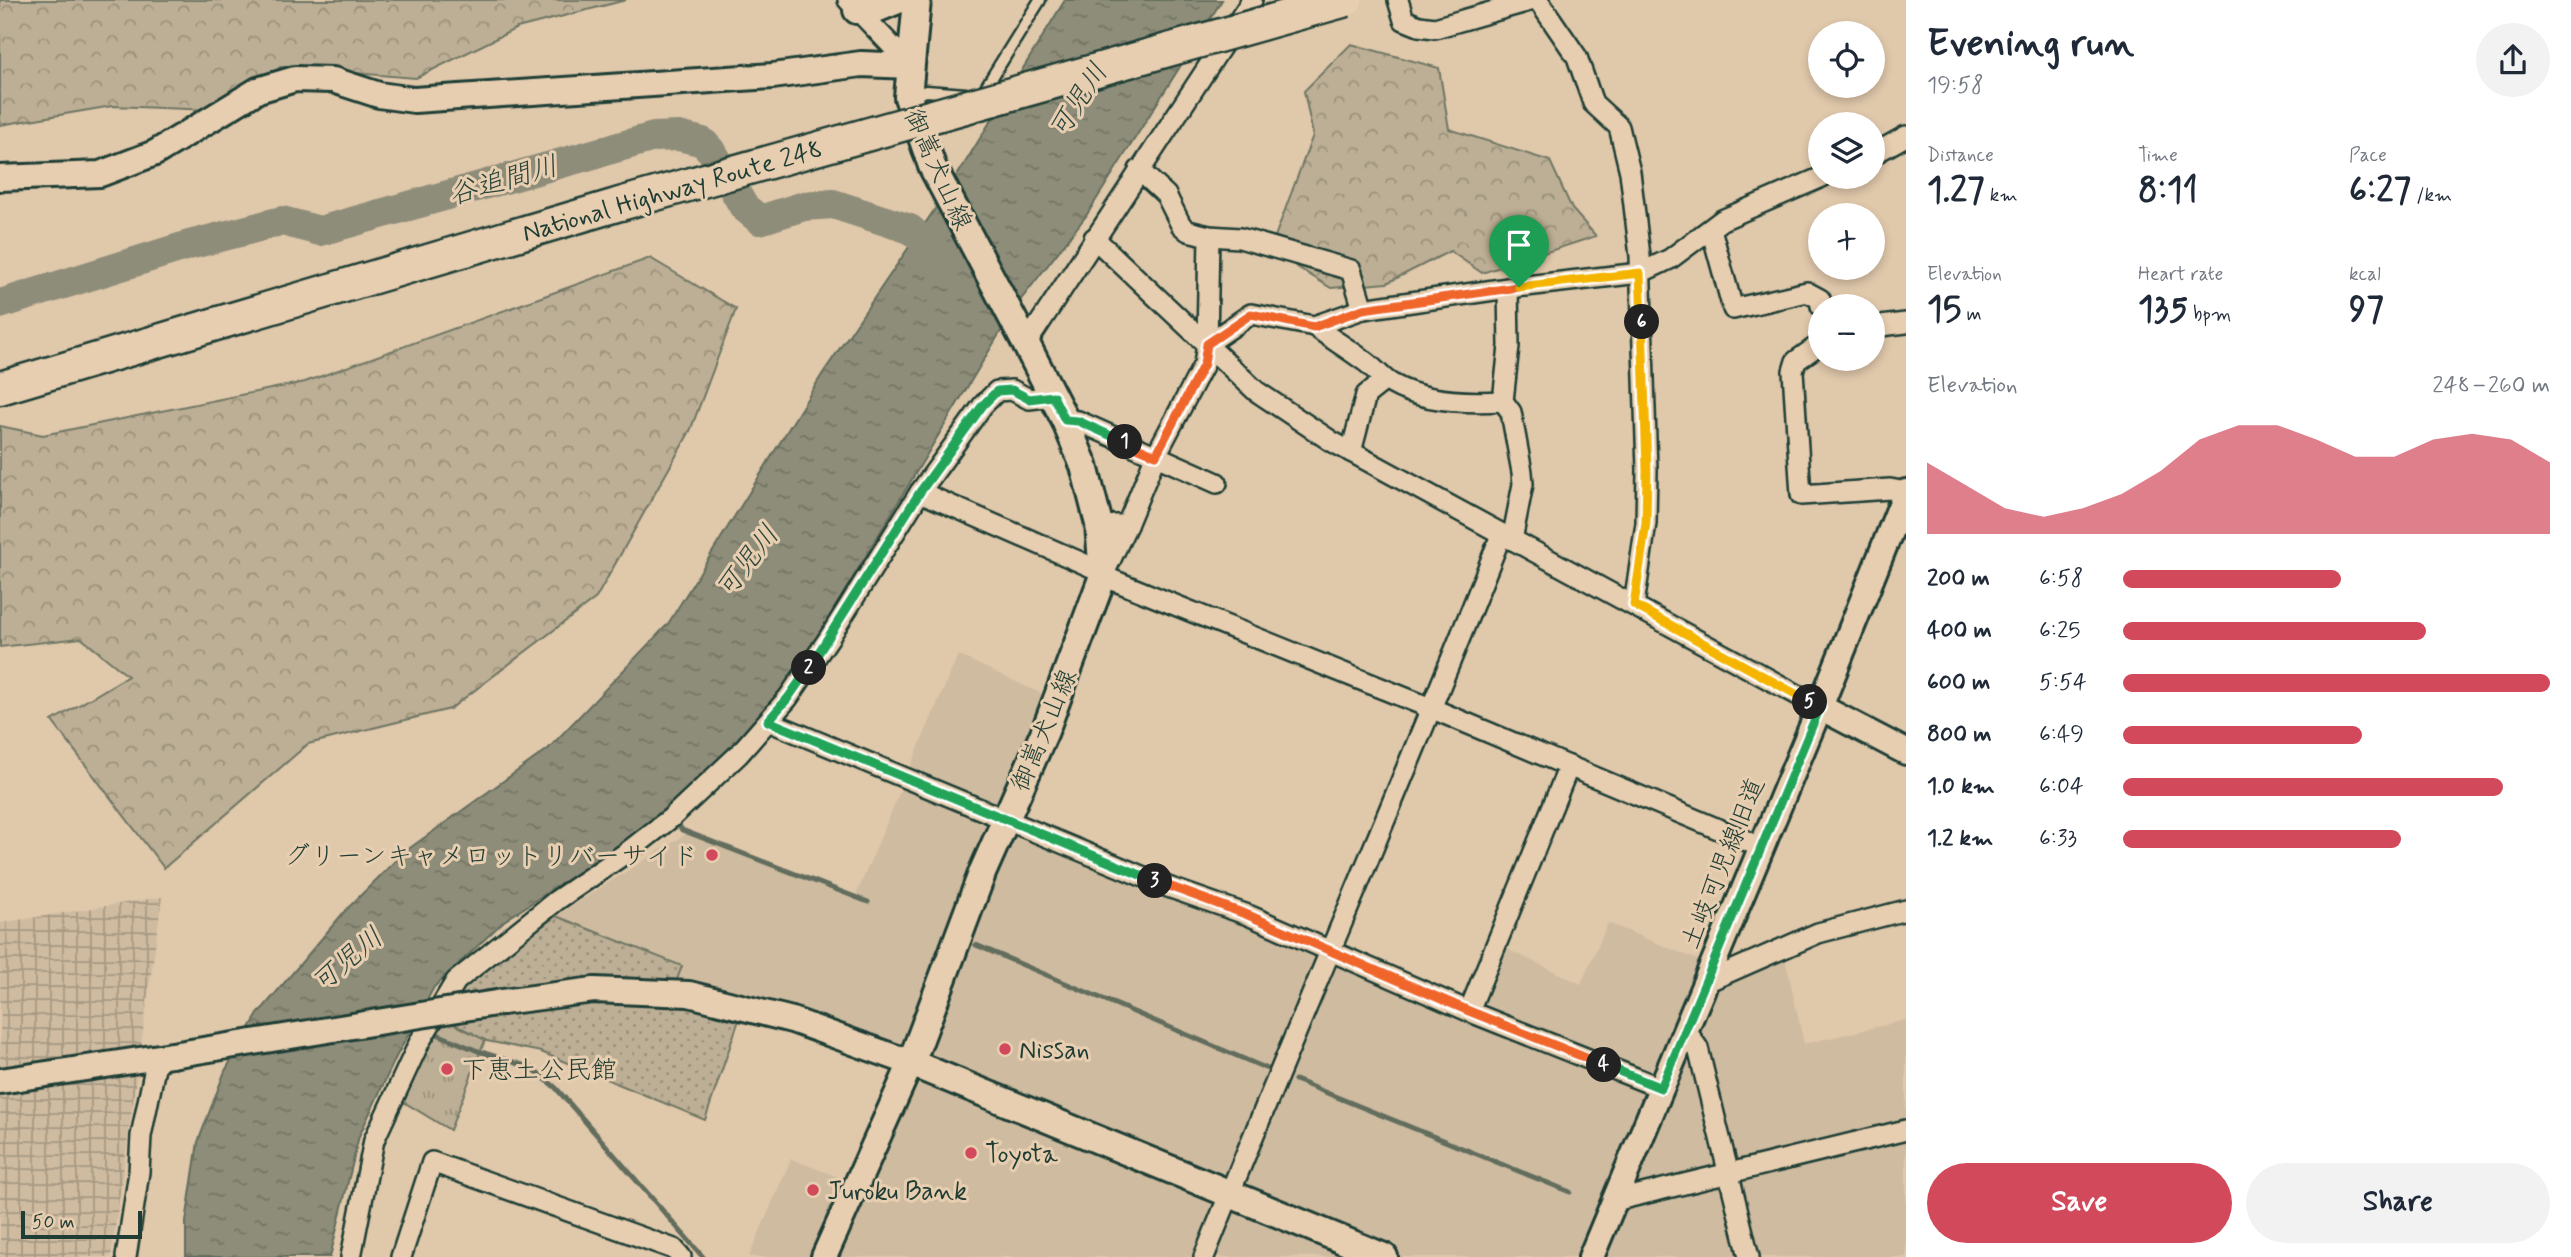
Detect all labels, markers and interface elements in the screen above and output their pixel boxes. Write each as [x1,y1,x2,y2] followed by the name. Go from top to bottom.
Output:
[1927,20,2134,69] text: Evening run
[1808,21,1885,371] map controls
[1808,21,1885,98] button: locate
[2476,23,2550,97] button: share
[1041,56,1117,147] water label: 可児川
[1927,71,1984,101] text: 19:58
[895,104,979,236] street label: 御嵩犬山線
[1808,112,1885,189] button: layers
[519,133,827,251] street label: National Highway Route 248
[1927,143,1994,168] text: Distance
[2138,143,2178,168] text: Time
[2349,143,2387,168] text: Pace
[445,148,563,215] water label: 谷追間川
[1927,168,1985,214] text: 1.27
[2138,168,2198,214] text: 8:11
[2349,168,2411,214] text: 6:27
[1985,183,2018,208] text: km
[2411,183,2452,208] text: /km
[1808,203,1885,280] button: +
[1489,215,1549,287] pin
[1500,226,1538,264] icon: arrive
[1927,262,2002,287] text: Elevation
[2138,262,2223,287] text: Heart rate
[2349,262,2381,287] text: kcal
[1927,287,1961,333] text: 15
[2138,287,2188,333] text: 135
[2349,287,2384,333] text: 97
[1808,294,1885,371] button: −
[1961,302,1982,327] text: m
[2188,302,2231,327] text: bpm
[1624,304,1660,340] pin: 6
[1637,309,1646,334] text: 6
[1927,371,2018,401] text: Elevation
[2432,371,2550,401] text: 248–260 m
[1108,424,1142,460] pin: 1
[1120,429,1129,454] text: 1
[708,518,788,607] water label: 可児川
[1927,564,1990,594] text: 200 m
[2039,564,2083,594] text: 6:58
[1927,616,1992,646] text: 400 m
[2039,616,2080,646] text: 6:25
[792,650,826,686] pin: 2
[804,655,813,680] text: 2
[1004,664,1086,797] street label: 御嵩犬山線
[1927,668,1990,698] text: 600 m
[2039,668,2087,698] text: 5:54
[1792,684,1828,720] pin: 5
[1804,689,1815,714] text: 5
[1927,720,1991,750] text: 800 m
[2039,720,2084,750] text: 6:49
[1927,772,1995,802] text: 1.0 km
[2039,772,2084,802] text: 6:04
[1674,773,1774,954] street label: 土岐可児線旧道
[1927,824,1993,854] text: 1.2 km
[2039,824,2077,854] text: 6:33
[284,840,698,874] place label: グリーンキャメロットリバーサイド
[704,847,720,863] marker: グリーンキャメロットリバーサイド
[1138,864,1172,898] pin: 3
[1150,868,1159,893] text: 3
[304,920,392,1002] water label: 可児川
[1019,1034,1090,1068] place label: Nissan
[997,1041,1013,1057] marker: Nissan
[1586,1048,1622,1082] pin: 4
[1598,1052,1609,1077] text: 4
[461,1054,617,1088] place label: 下恵土公民館
[439,1061,455,1077] marker: 下恵土公民館
[985,1138,1058,1172] place label: Toyota
[963,1145,979,1161] marker: Toyota
[1927,1163,2232,1243] button: Save
[2246,1163,2550,1243] button: Share
[827,1175,967,1209] place label: Juroku Bank
[805,1182,821,1198] marker: Juroku Bank
[21,1208,142,1240] scale bar
[32,1210,75,1235] text: 50 m

